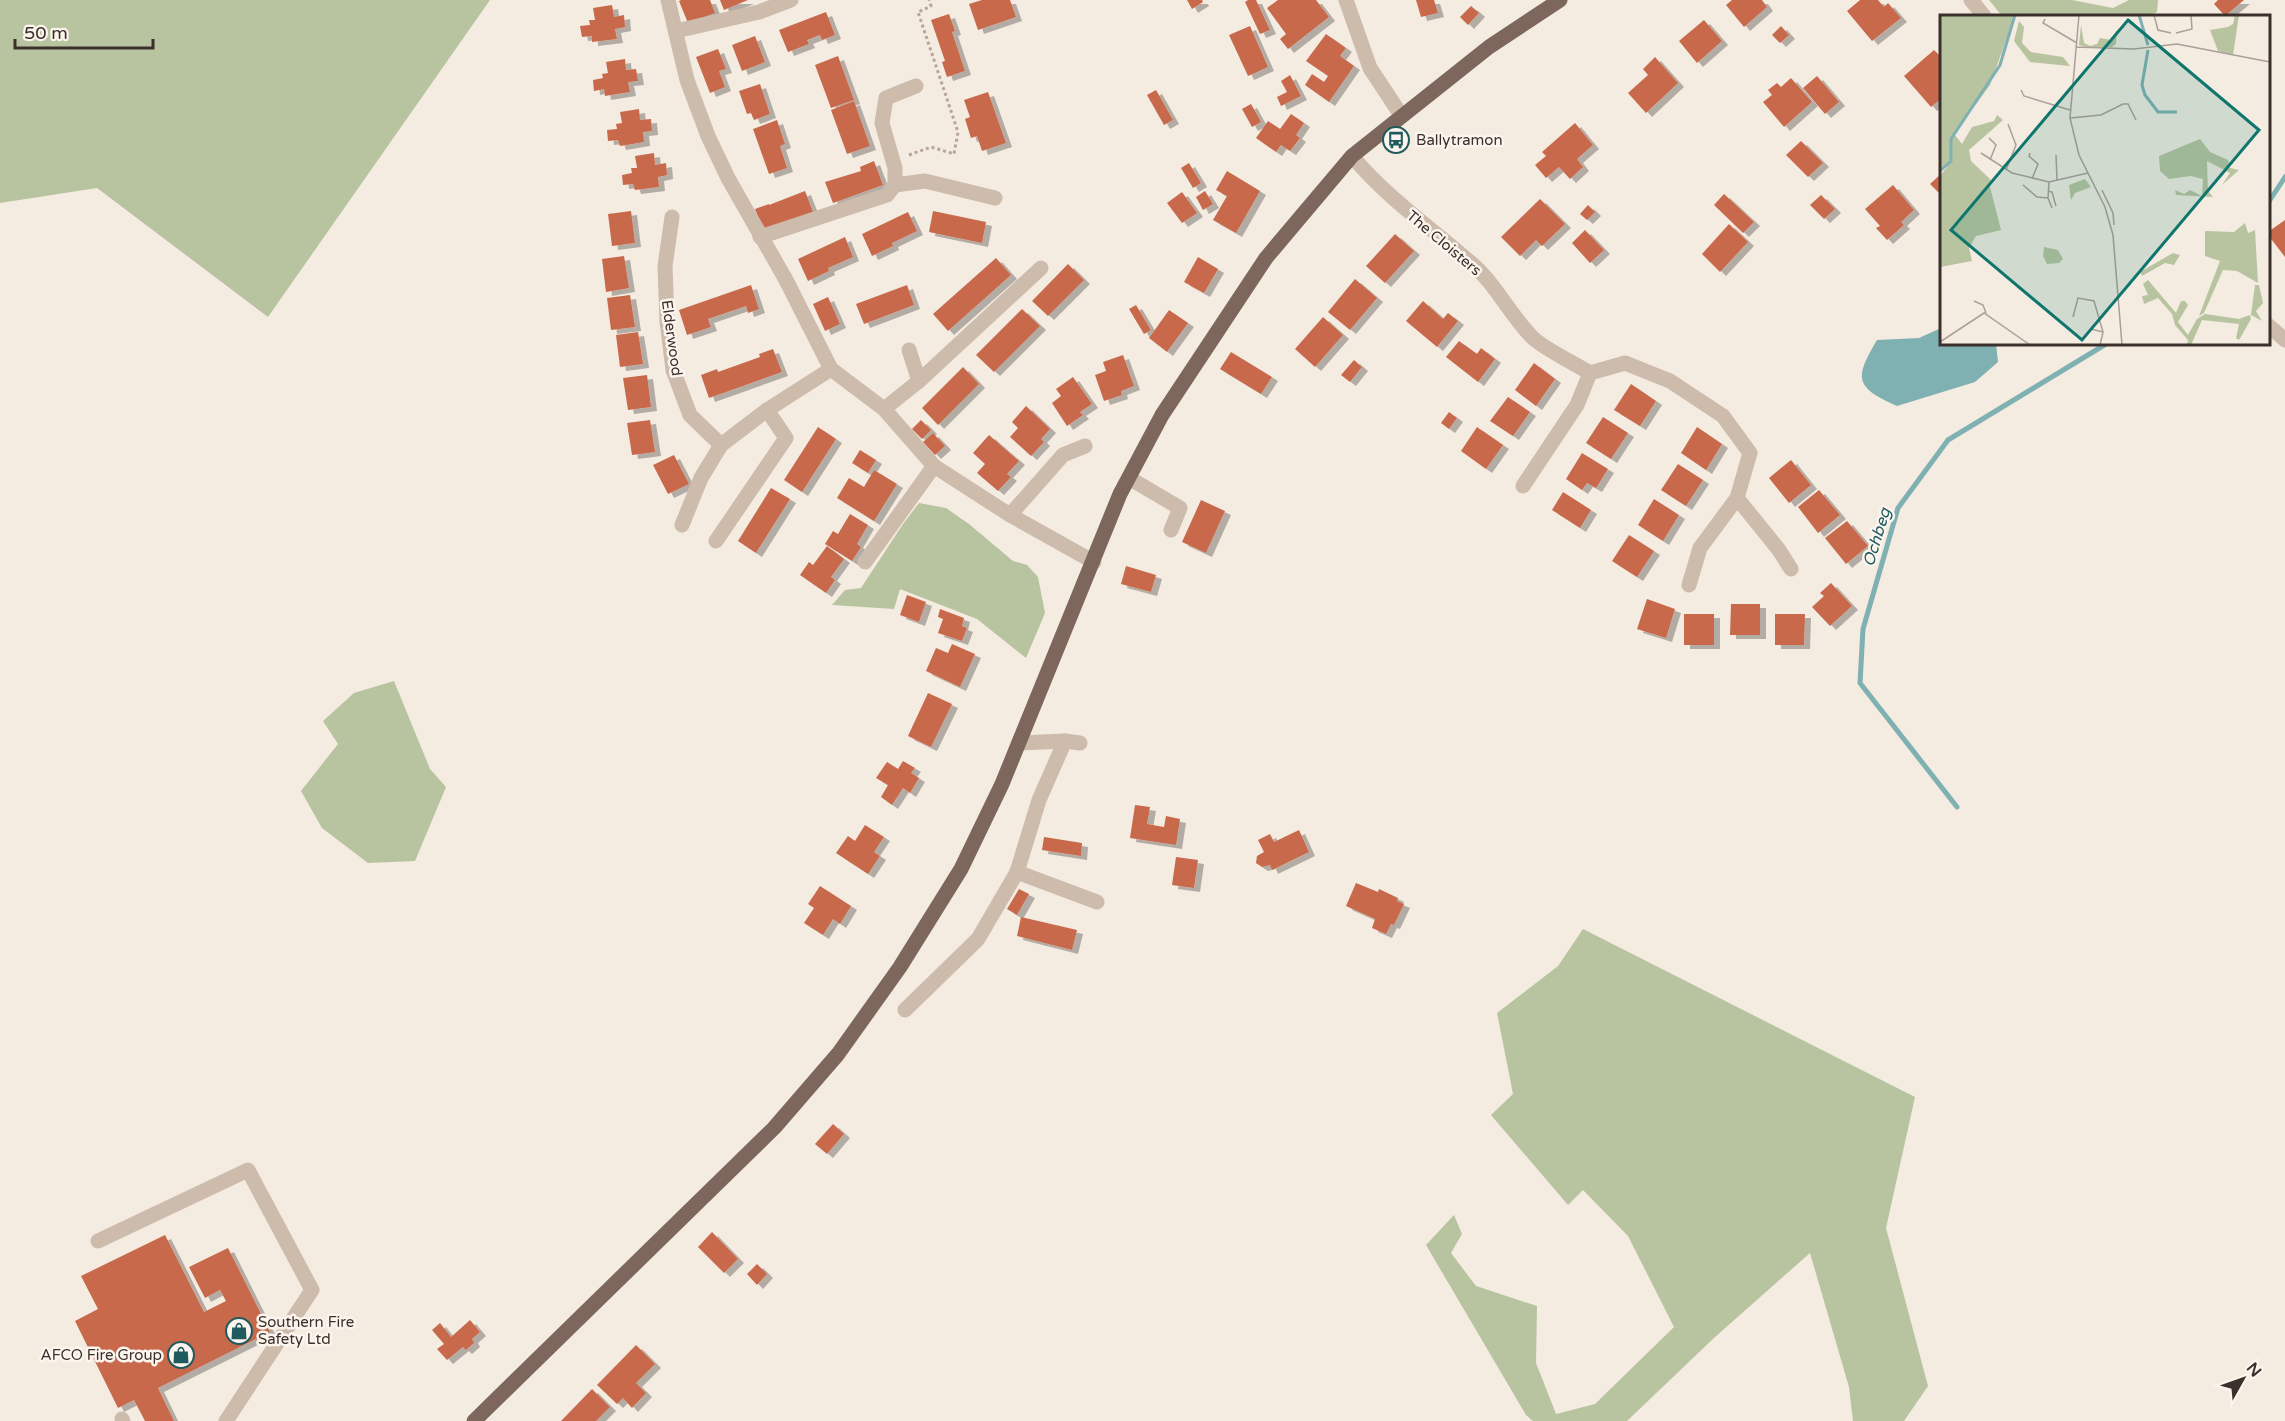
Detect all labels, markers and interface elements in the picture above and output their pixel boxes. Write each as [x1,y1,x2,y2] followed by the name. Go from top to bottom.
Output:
[15,12,153,50] scale bar
[1940,15,2270,345] inset map
[24,22,68,44] text: 50 m
[1381,125,1411,155] bus stop icon: Ballytramon
[1416,131,1503,149] place label: Ballytramon
[1403,207,1485,279] street label: The Cloisters
[658,299,686,377] street label: Elderwood
[1859,505,1896,569] water label: Ochbeg
[258,1313,354,1348] place label: Southern Fire Safety Ltd
[224,1316,254,1346] shop icon: Southern Fire Safety Ltd
[166,1340,196,1370] shop icon: AFCO Fire Group
[41,1346,162,1364] place label: AFCO Fire Group
[2213,1349,2273,1409] north arrow
[2242,1359,2266,1381] text: N

